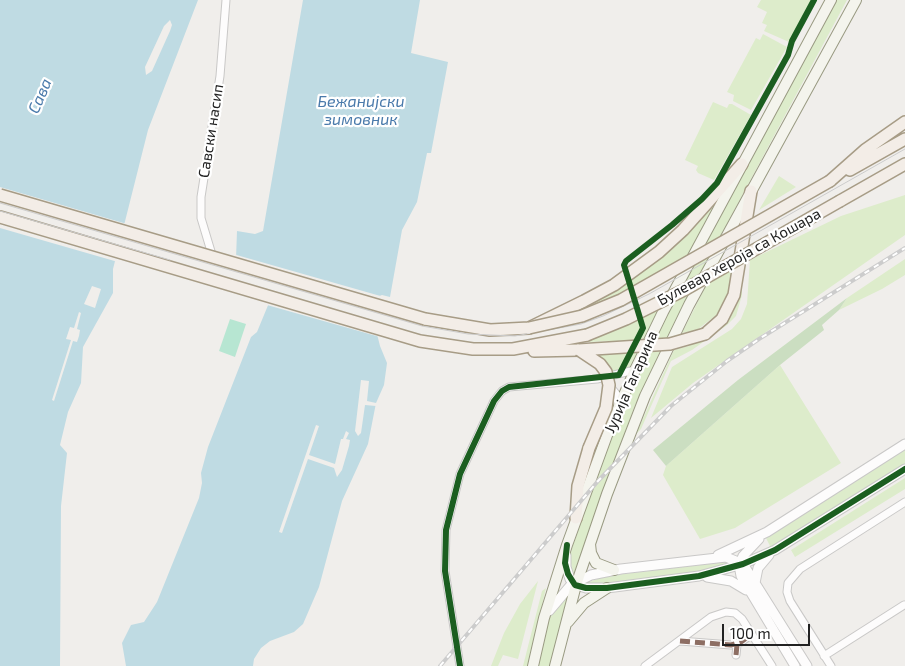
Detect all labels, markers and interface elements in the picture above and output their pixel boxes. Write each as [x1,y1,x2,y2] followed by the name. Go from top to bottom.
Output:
[24,76,56,116] water label: Сава
[195,83,227,179] street label: Савски насип
[317,92,405,130] water label: Бежанијски зимовник
[654,205,824,309] street label: Булевар хероја са Кошара
[600,328,662,436] street label: Јурија Гагарина
[725,614,812,646] scale bar
[730,624,771,642] text: 100 m

